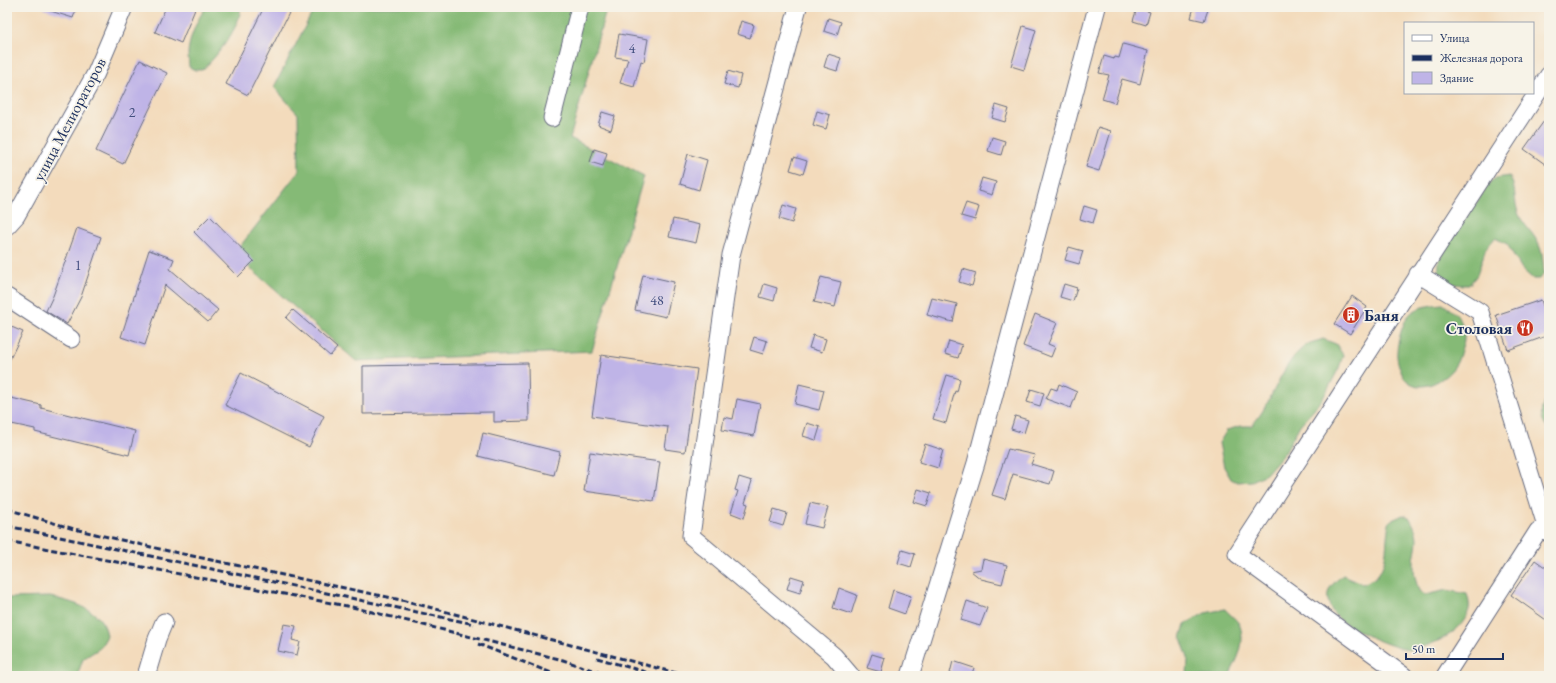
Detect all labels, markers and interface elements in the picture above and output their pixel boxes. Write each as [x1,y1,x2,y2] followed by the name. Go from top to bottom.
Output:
[1404,22,1534,94] legend
[1439,30,1470,46] text: Улица
[629,39,636,57] house number: 4
[1439,50,1523,66] text: Железная дорога
[28,54,111,185] street label: улица Мелиораторов
[1440,70,1474,86] text: Здание
[129,103,136,121] house number: 2
[75,256,81,274] house number: 1
[650,291,664,309] house number: 48
[1341,305,1361,325] building icon: Баня
[1364,305,1399,326] place label: Баня
[1446,318,1512,339] place label: Столовая
[1515,318,1535,338] restaurant icon: Столовая
[1406,635,1503,661] scale bar
[1412,641,1436,657] text: 50 m

